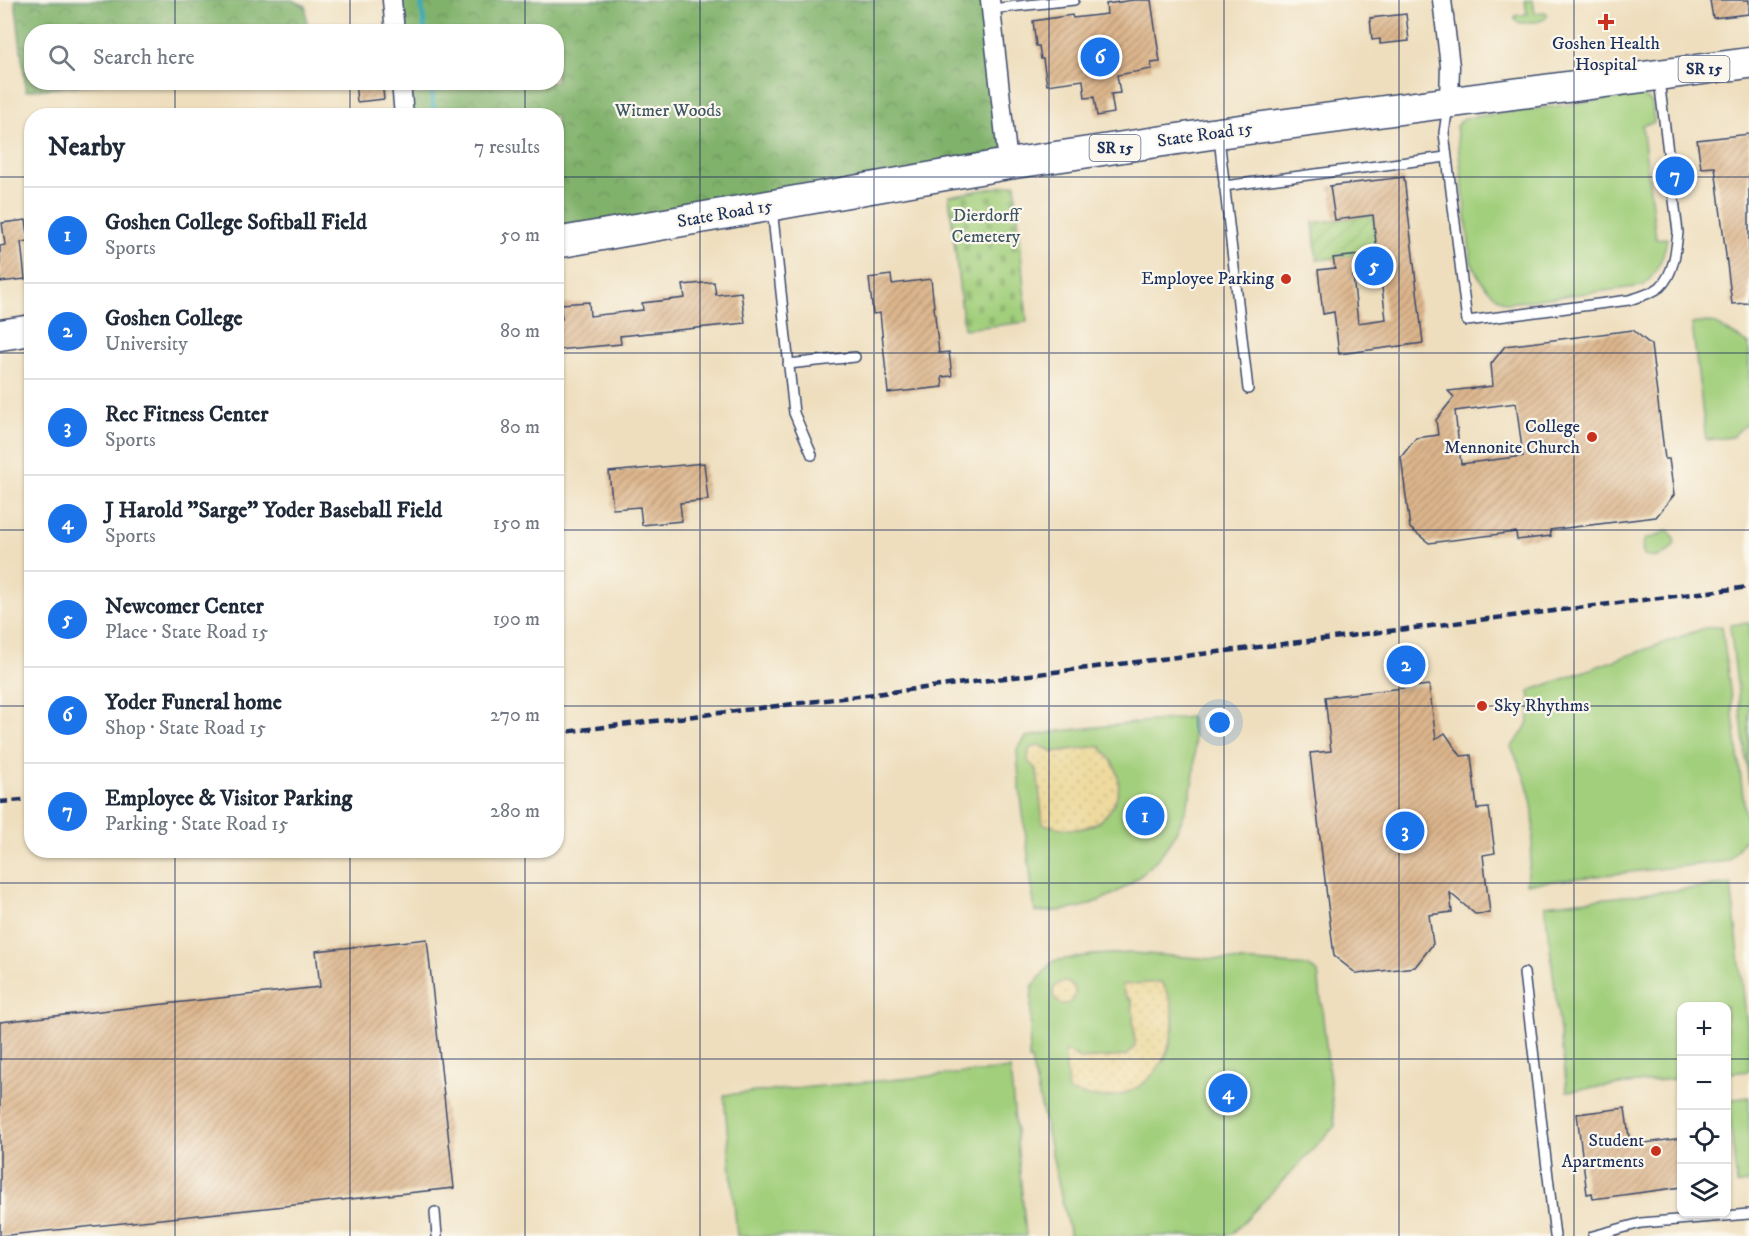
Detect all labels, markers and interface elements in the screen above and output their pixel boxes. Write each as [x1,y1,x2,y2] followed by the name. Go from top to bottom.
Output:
[1597,13,1615,31] marker: Goshen Health Hospital
[24,24,564,90] search box
[1552,33,1661,76] place label: Goshen Health Hospital
[1080,34,1120,80] pin: 6
[45,41,78,74] icon: search
[93,44,195,71] text: Search here
[1678,56,1730,82] road number: SR 15
[614,100,721,122] park label: Witmer Woods
[1156,117,1254,153] street label: State Road 15
[48,131,125,164] text: Nearby
[474,135,540,160] text: 7 results
[1090,135,1140,161] road number: SR 15
[1656,154,1694,198] pin: 7
[676,195,774,233] street label: State Road 15
[952,205,1022,248] park label: Dierdorff Cemetery
[105,209,367,236] text: Goshen College Softball Field
[64,223,71,248] text: 1
[500,223,540,248] text: 50 m
[105,236,156,261] text: Sports
[1354,244,1394,288] pin: 5
[1141,268,1274,290] place label: Employee Parking
[1279,272,1293,286] marker: Employee Parking
[105,305,243,332] text: Goshen College
[63,319,72,344] text: 2
[500,319,540,344] text: 80 m
[105,332,188,357] text: University
[105,401,268,428] text: Rec Fitness Center
[64,415,71,440] text: 3
[500,415,540,440] text: 80 m
[1444,416,1581,459] place label: College Mennonite Church
[105,428,156,453] text: Sports
[1585,430,1599,444] marker: College Mennonite Church
[105,497,442,524] text: J Harold "Sarge" Yoder Baseball Field
[62,511,73,536] text: 4
[493,511,540,536] text: 150 m
[105,524,156,549] text: Sports
[105,593,264,620] text: Newcomer Center
[63,607,72,632] text: 5
[493,607,540,632] text: 190 m
[105,620,269,645] text: Place · State Road 15
[1386,642,1426,688] pin: 2
[105,689,282,716] text: Yoder Funeral home
[1494,695,1589,717] place label: Sky Rhythms
[1475,699,1489,713] marker: Sky Rhythms
[62,703,73,728] text: 6
[490,703,540,728] text: 270 m
[1205,708,1234,737] your location
[105,716,266,741] text: Shop · State Road 15
[105,785,352,812] text: Employee & Visitor Parking
[1126,794,1164,838] pin: 1
[62,799,73,824] text: 7
[490,799,540,824] text: 280 m
[1386,808,1424,854] pin: 3
[105,812,288,837] text: Parking · State Road 15
[1677,1002,1731,1218] map controls
[1677,1002,1731,1056] button: +
[1677,1056,1731,1110] button: −
[1208,1070,1248,1116] pin: 4
[1677,1110,1731,1164] button: locate
[1561,1130,1644,1173] place label: Student Apartments
[1649,1144,1663,1158] marker: Student Apartments
[1677,1164,1731,1218] button: layers

